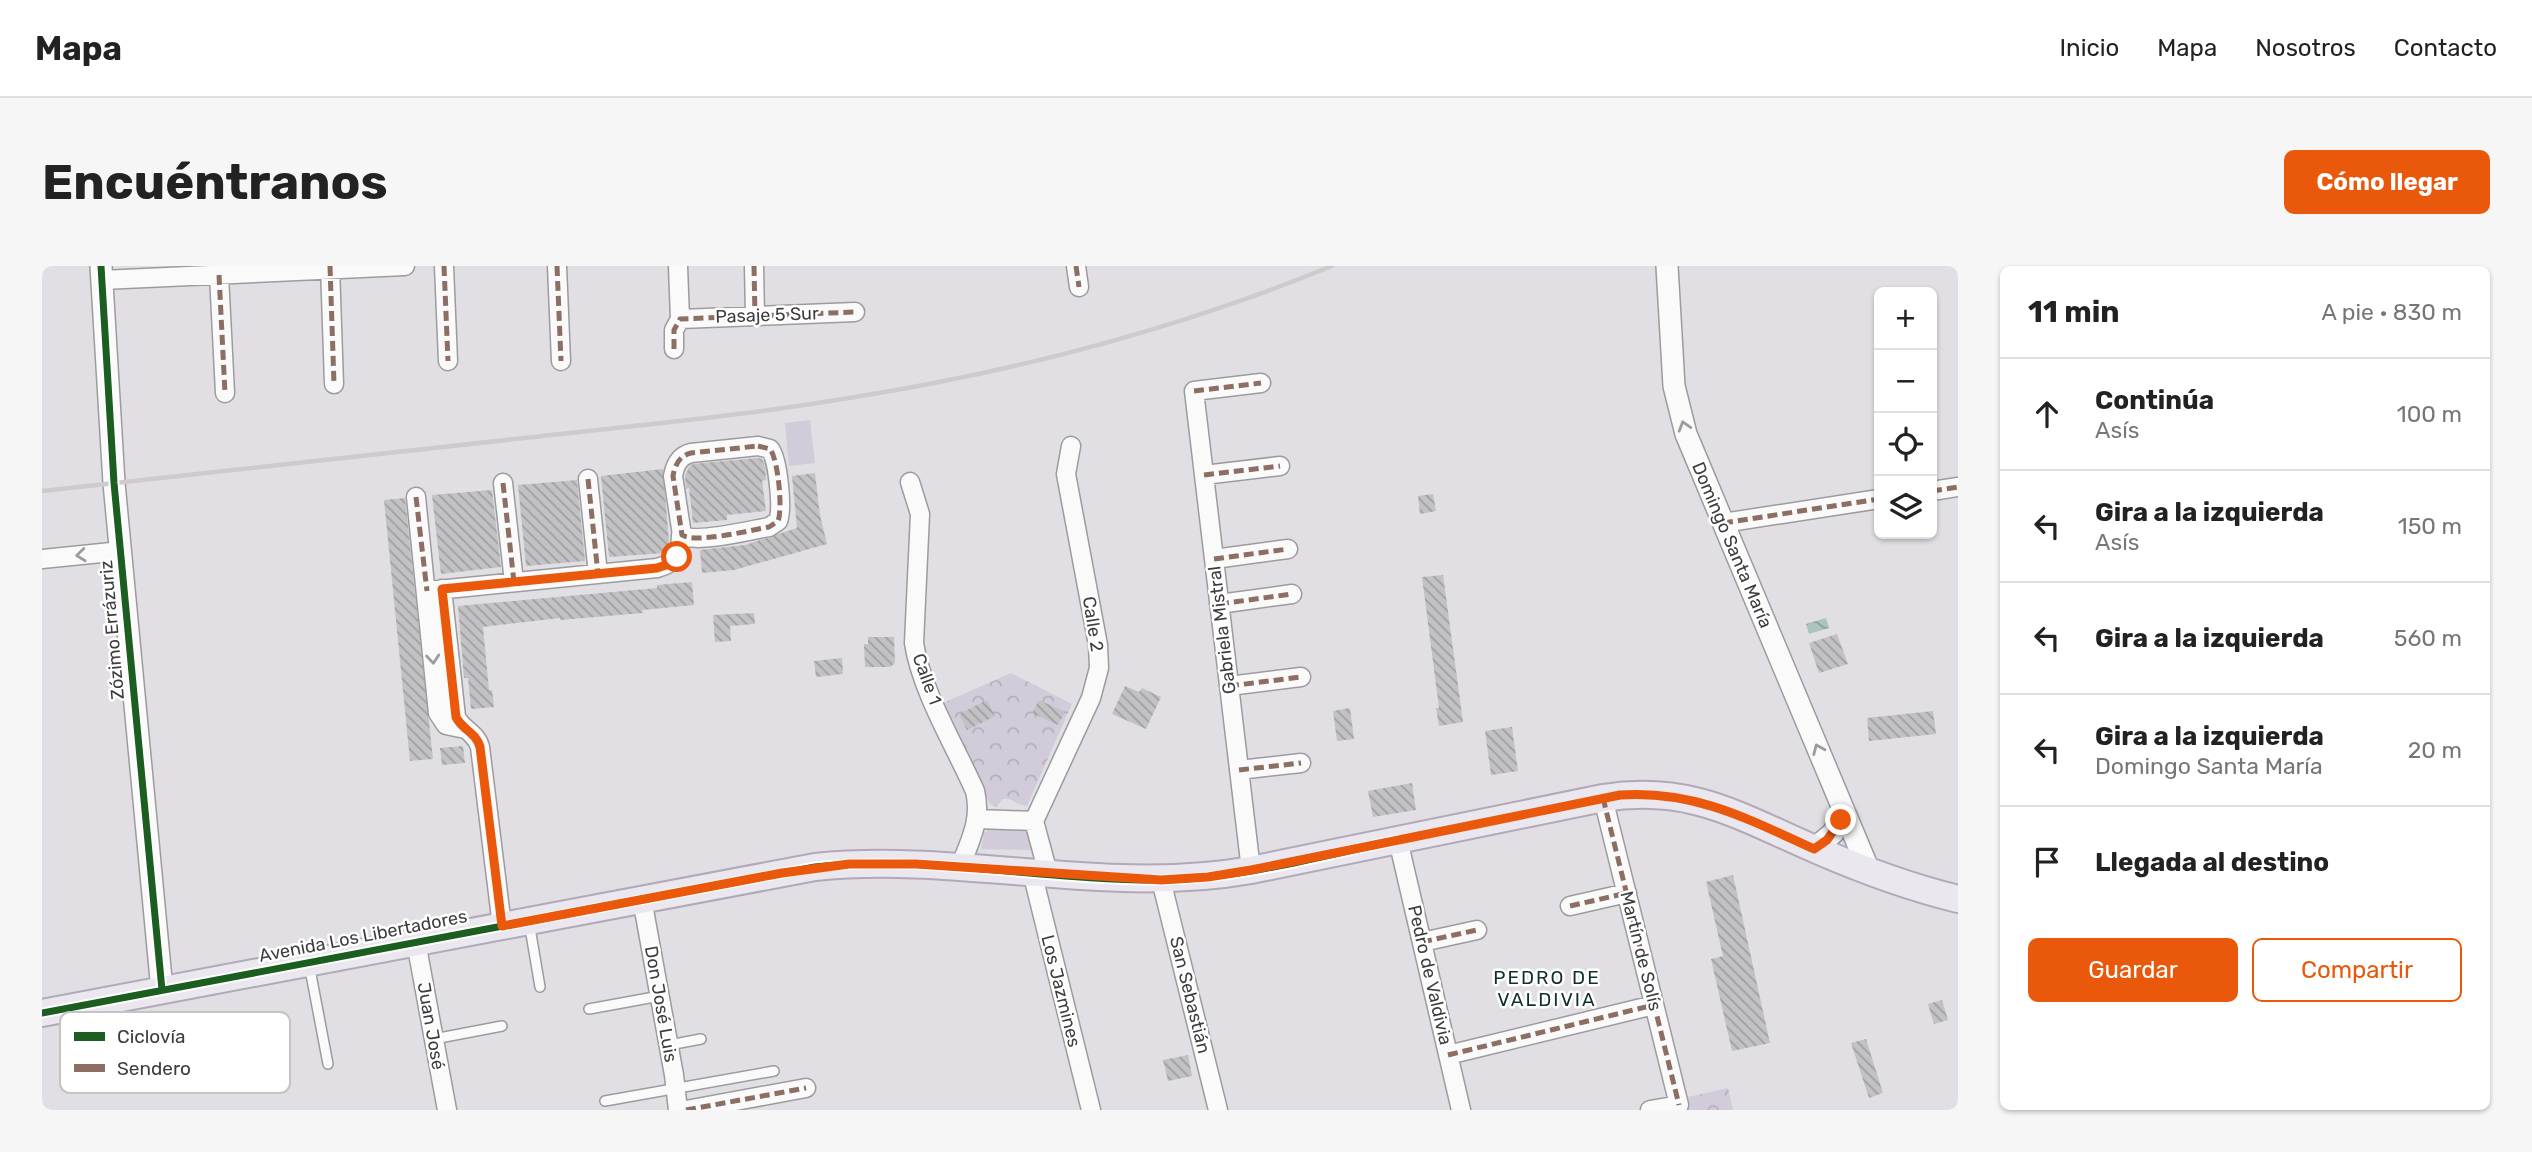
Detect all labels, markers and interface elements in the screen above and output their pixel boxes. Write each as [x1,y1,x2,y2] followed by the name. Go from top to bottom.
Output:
[35,29,122,68] text: Mapa
[2060,34,2119,62] text: Inicio
[2157,34,2217,62] text: Mapa
[2255,34,2356,62] text: Nosotros
[2394,34,2497,62] text: Contacto
[2284,150,2490,214] button: Cómo llegar
[42,153,388,211] text: Encuéntranos
[1874,287,1937,539] map controls
[1874,287,1937,350] button: +
[2028,294,2120,330] text: 11 min
[2321,298,2462,326] text: A pie · 830 m
[715,302,819,328] street label: Pasaje 5 Sur
[1874,350,1937,413] button: −
[2095,385,2214,416] text: Continúa
[2028,395,2066,433] icon: ahead
[2397,400,2462,428] text: 100 m
[1874,413,1937,476] button: locate
[2095,416,2139,444] text: Asís
[1677,420,1692,432] one-way arrow
[1687,459,1777,631] street label: Domingo Santa María
[1874,476,1937,539] button: layers
[2095,497,2324,528] text: Gira a la izquierda
[2028,507,2066,545] icon: left
[2398,512,2462,540] text: 150 m
[2095,528,2139,556] text: Asís
[661,541,692,572] route start
[75,547,86,562] one-way arrow
[95,559,129,701] street label: Zózimo Errázuriz
[1203,565,1241,695] street label: Gabriela Mistral
[1078,595,1108,653] street label: Calle 2
[2028,619,2066,657] icon: left
[2095,623,2324,654] text: Gira a la izquierda
[2394,624,2462,652] text: 560 m
[908,650,946,708] street label: Calle 1
[425,654,440,665] one-way arrow
[2095,721,2324,752] text: Gira a la izquierda
[2028,731,2066,769] icon: left
[2408,736,2462,764] text: 20 m
[1812,744,1826,756] one-way arrow
[2095,752,2323,780] text: Domingo Santa María
[1825,804,1856,835] route end
[2028,843,2066,881] icon: arrive
[2095,847,2329,878] text: Llegada al destino
[1616,889,1666,1013] street label: Martín de Solís
[1403,903,1457,1047] street label: Pedro de Valdivia
[257,905,469,967] street label: Avenida Los Libertadores
[1036,933,1086,1049] street label: Los Jazmines
[1165,934,1215,1056] street label: San Sebastián
[2028,938,2238,1002] button: Guardar
[2252,938,2462,1002] button: Compartir
[640,944,682,1064] street label: Don José Luis
[1493,966,1601,1011] district label: PEDRO DE VALDIVIA
[412,981,450,1071] street label: Juan José
[60,1012,290,1093] legend
[117,1025,186,1048] text: Ciclovía
[117,1057,191,1080] text: Sendero

